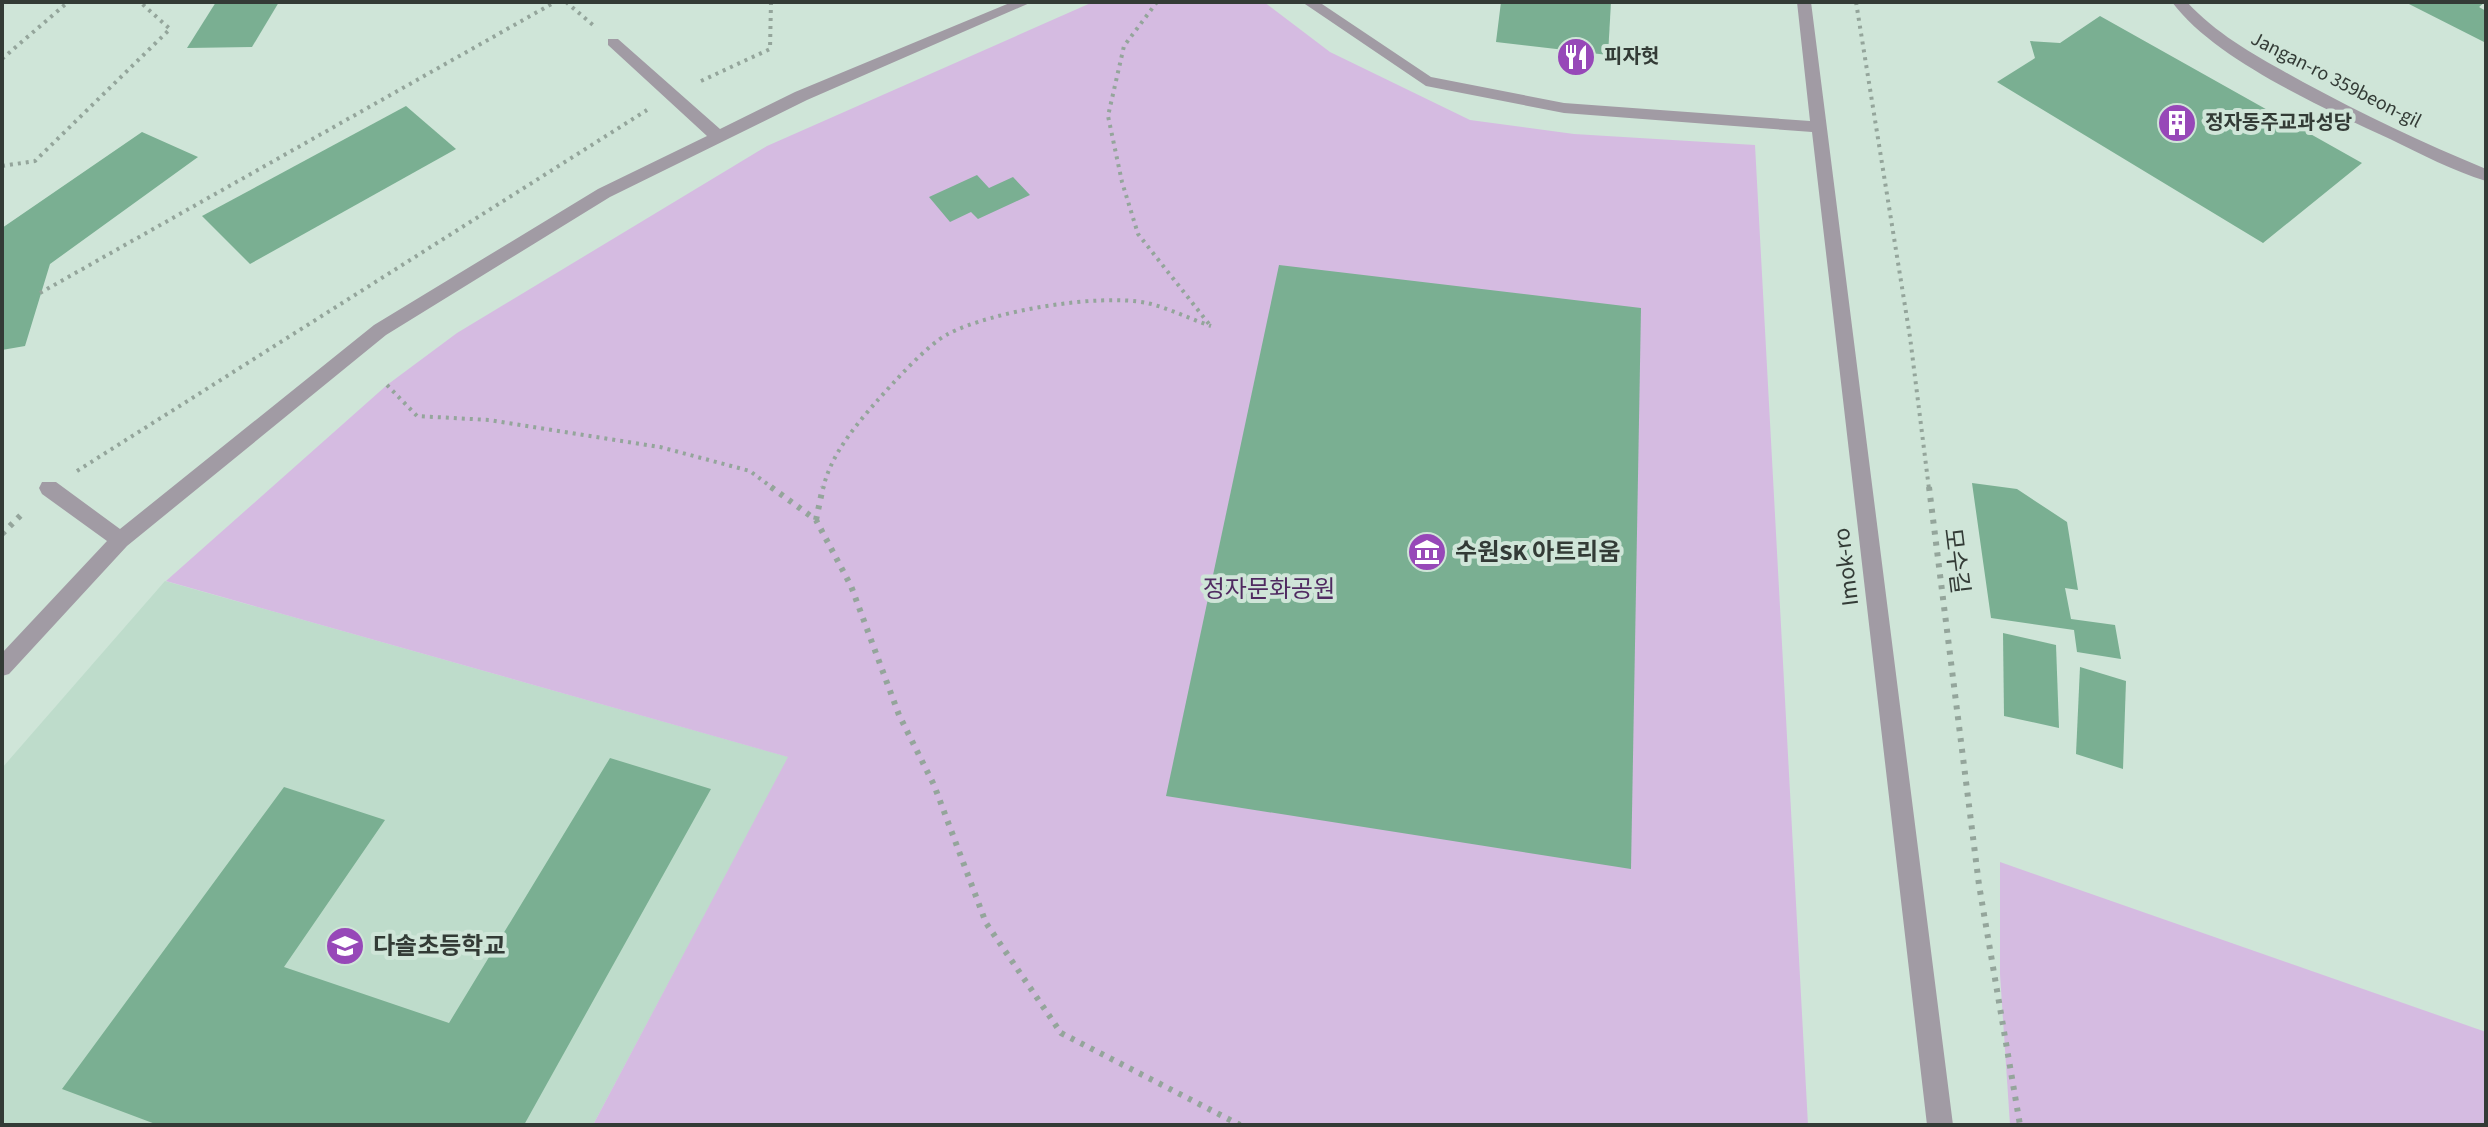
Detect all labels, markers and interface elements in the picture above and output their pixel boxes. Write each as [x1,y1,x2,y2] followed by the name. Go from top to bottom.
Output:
[2246,25,2426,135] street label: Jangan-ro 359beon-gil
[1555,36,1597,78] restaurant icon: 피자헛
[1604,43,1659,71] place label: 피자헛
[2156,102,2198,144] building icon: 정자동주교과성당
[2205,109,2352,137] place label: 정자동주교과성당
[1824,526,1868,608] street label: Imok-ro
[1935,526,1977,596] street label: 모수길
[1406,531,1448,573] museum icon: 수원SK 아트리움
[1455,535,1620,570] place label: 수원SK 아트리움
[1203,572,1335,607] park label: 정자문화공원
[324,925,366,967] school or university icon: 다솔초등학교
[373,929,505,964] place label: 다솔초등학교

